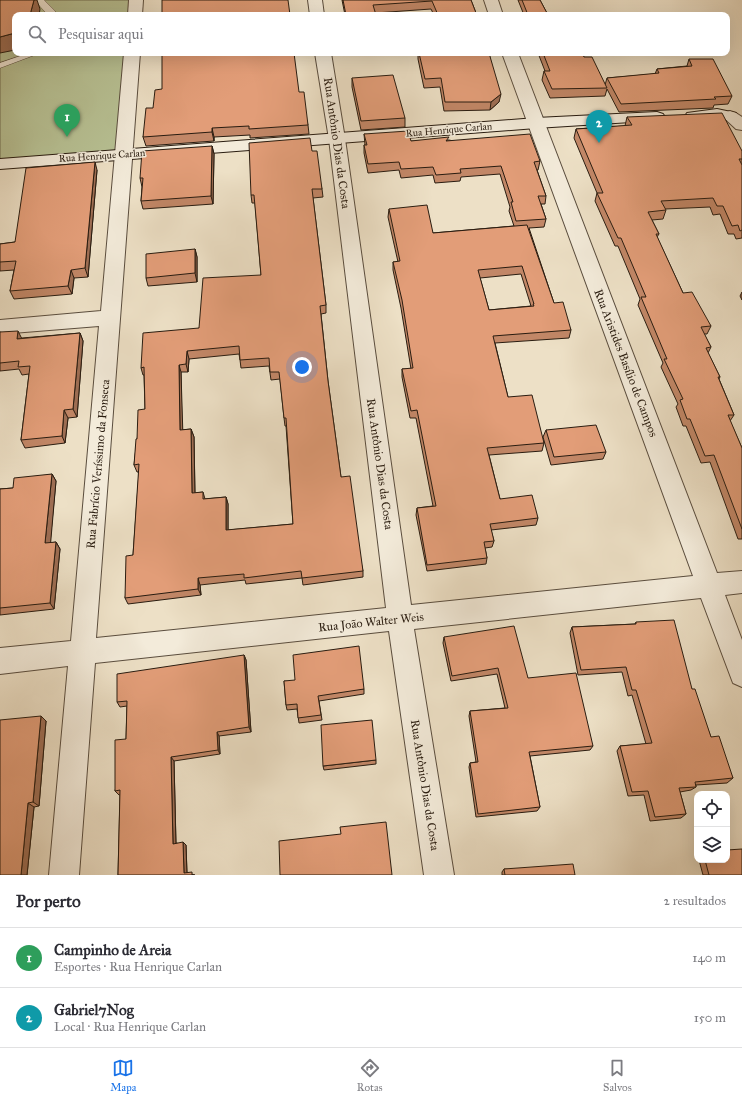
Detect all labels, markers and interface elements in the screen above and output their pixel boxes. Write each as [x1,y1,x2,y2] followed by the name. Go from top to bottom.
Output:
[12,12,730,56] search box
[26,23,48,45] icon: search
[58,25,144,43] text: Pesquisar aqui
[321,77,353,210] street label: Rua Antônio Dias da Costa
[54,104,80,137] pin: 1
[586,110,612,143] pin: 2
[405,120,493,141] street label: Rua Henrique Carlan
[58,147,146,166] street label: Rua Henrique Carlan
[591,287,661,439] street label: Rua Aristides Basílio de Campos
[292,357,312,377] your location
[84,378,112,549] street label: Rua Fabrício Veríssimo da Fonseca
[364,398,396,531] street label: Rua Antônio Dias da Costa
[318,610,425,635] street label: Rua João Walter Weis
[408,719,442,852] street label: Rua Antônio Dias da Costa
[694,791,730,863] map controls
[694,791,730,827] button: locate
[694,827,730,863] button: layers
[16,891,81,912] text: Por perto
[663,893,726,909] text: 2 resultados
[54,941,171,959] text: Campinho de Areia
[26,950,32,966] text: 1
[692,950,726,966] text: 140 m
[54,959,222,975] text: Esportes · Rua Henrique Carlan
[54,1001,134,1019] text: Gabriel7Nog
[26,1010,32,1026] text: 2
[694,1010,726,1026] text: 150 m
[54,1019,206,1035] text: Local · Rua Henrique Carlan
[110,1057,136,1094] tab: Mapa
[357,1057,383,1094] tab: Rotas
[603,1057,632,1094] tab: Salvos

